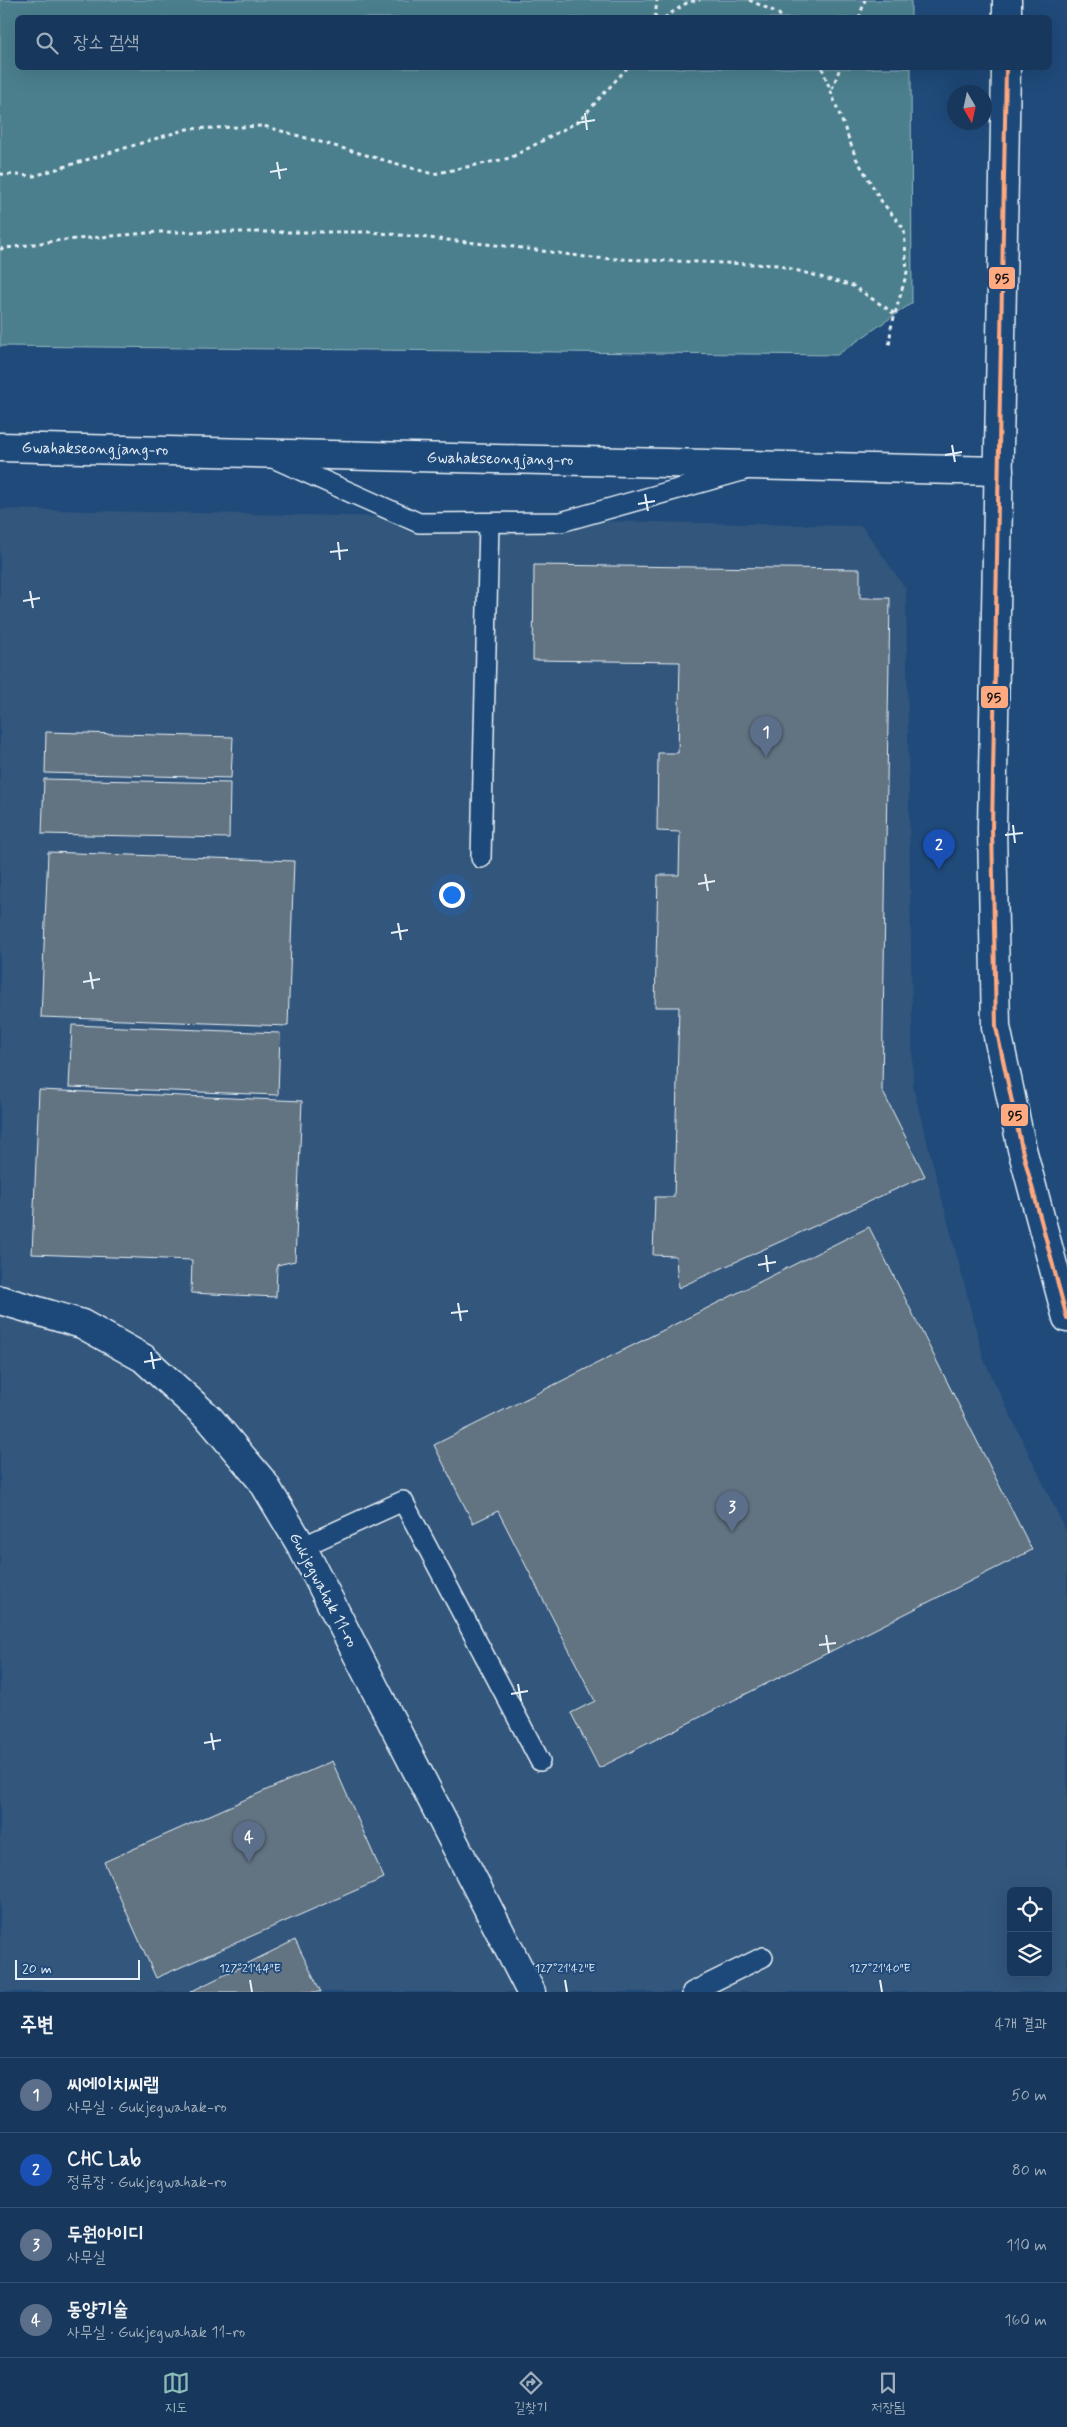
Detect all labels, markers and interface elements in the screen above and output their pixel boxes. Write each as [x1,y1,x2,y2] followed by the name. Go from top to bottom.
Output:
[15,15,1052,70] search box
[33,29,61,57] icon: search
[73,30,139,55] text: 장소 검색
[947,85,992,130] north arrow
[988,266,1016,290] line badge: 95
[995,270,1010,288] text: 95
[21,437,169,461] street label: Gwahakseongjang-ro
[426,447,574,471] street label: Gwahakseongjang-ro
[980,685,1009,709] line badge: 95
[987,689,1002,707] text: 95
[750,716,782,757] pin: 1
[923,829,955,870] pin: 2
[439,882,465,908] your location
[1000,1103,1029,1127] line badge: 95
[1008,1107,1023,1125] text: 95
[716,1491,748,1532] pin: 3
[284,1529,362,1651] street label: Gukjegwahak 11-ro
[233,1821,265,1862] pin: 4
[1007,1887,1052,1977] map controls
[1007,1887,1052,1932] button: locate
[1007,1932,1052,1977] button: layers
[15,1957,140,1980] scale bar
[22,1960,52,1978] text: 20 m
[219,1961,281,1977] text: 127°21'44"E
[535,1961,595,1977] text: 127°21'42"E
[849,1961,911,1977] text: 127°21'40"E
[20,2011,54,2039] text: 주변
[995,2014,1047,2035] text: 4개 결과
[67,2072,159,2097] text: 씨에이치씨랩
[32,2085,40,2106] text: 1
[1011,2085,1047,2106] text: 50 m
[67,2097,227,2118] text: 사무실 · Gukjegwahak-ro
[67,2147,141,2172] text: CHC Lab
[32,2160,40,2181] text: 2
[1012,2160,1047,2181] text: 80 m
[67,2172,227,2193] text: 정류장 · Gukjegwahak-ro
[67,2222,143,2247] text: 두원아이디
[32,2235,40,2256] text: 3
[1006,2235,1047,2256] text: 110 m
[67,2247,106,2268] text: 사무실
[67,2297,128,2322] text: 동양기술
[31,2310,41,2331] text: 4
[1004,2310,1047,2331] text: 160 m
[67,2322,245,2343] text: 사무실 · Gukjegwahak 11-ro
[162,2369,190,2417] tab: 지도
[514,2369,547,2417] tab: 길찾기
[871,2369,905,2417] tab: 저장됨

